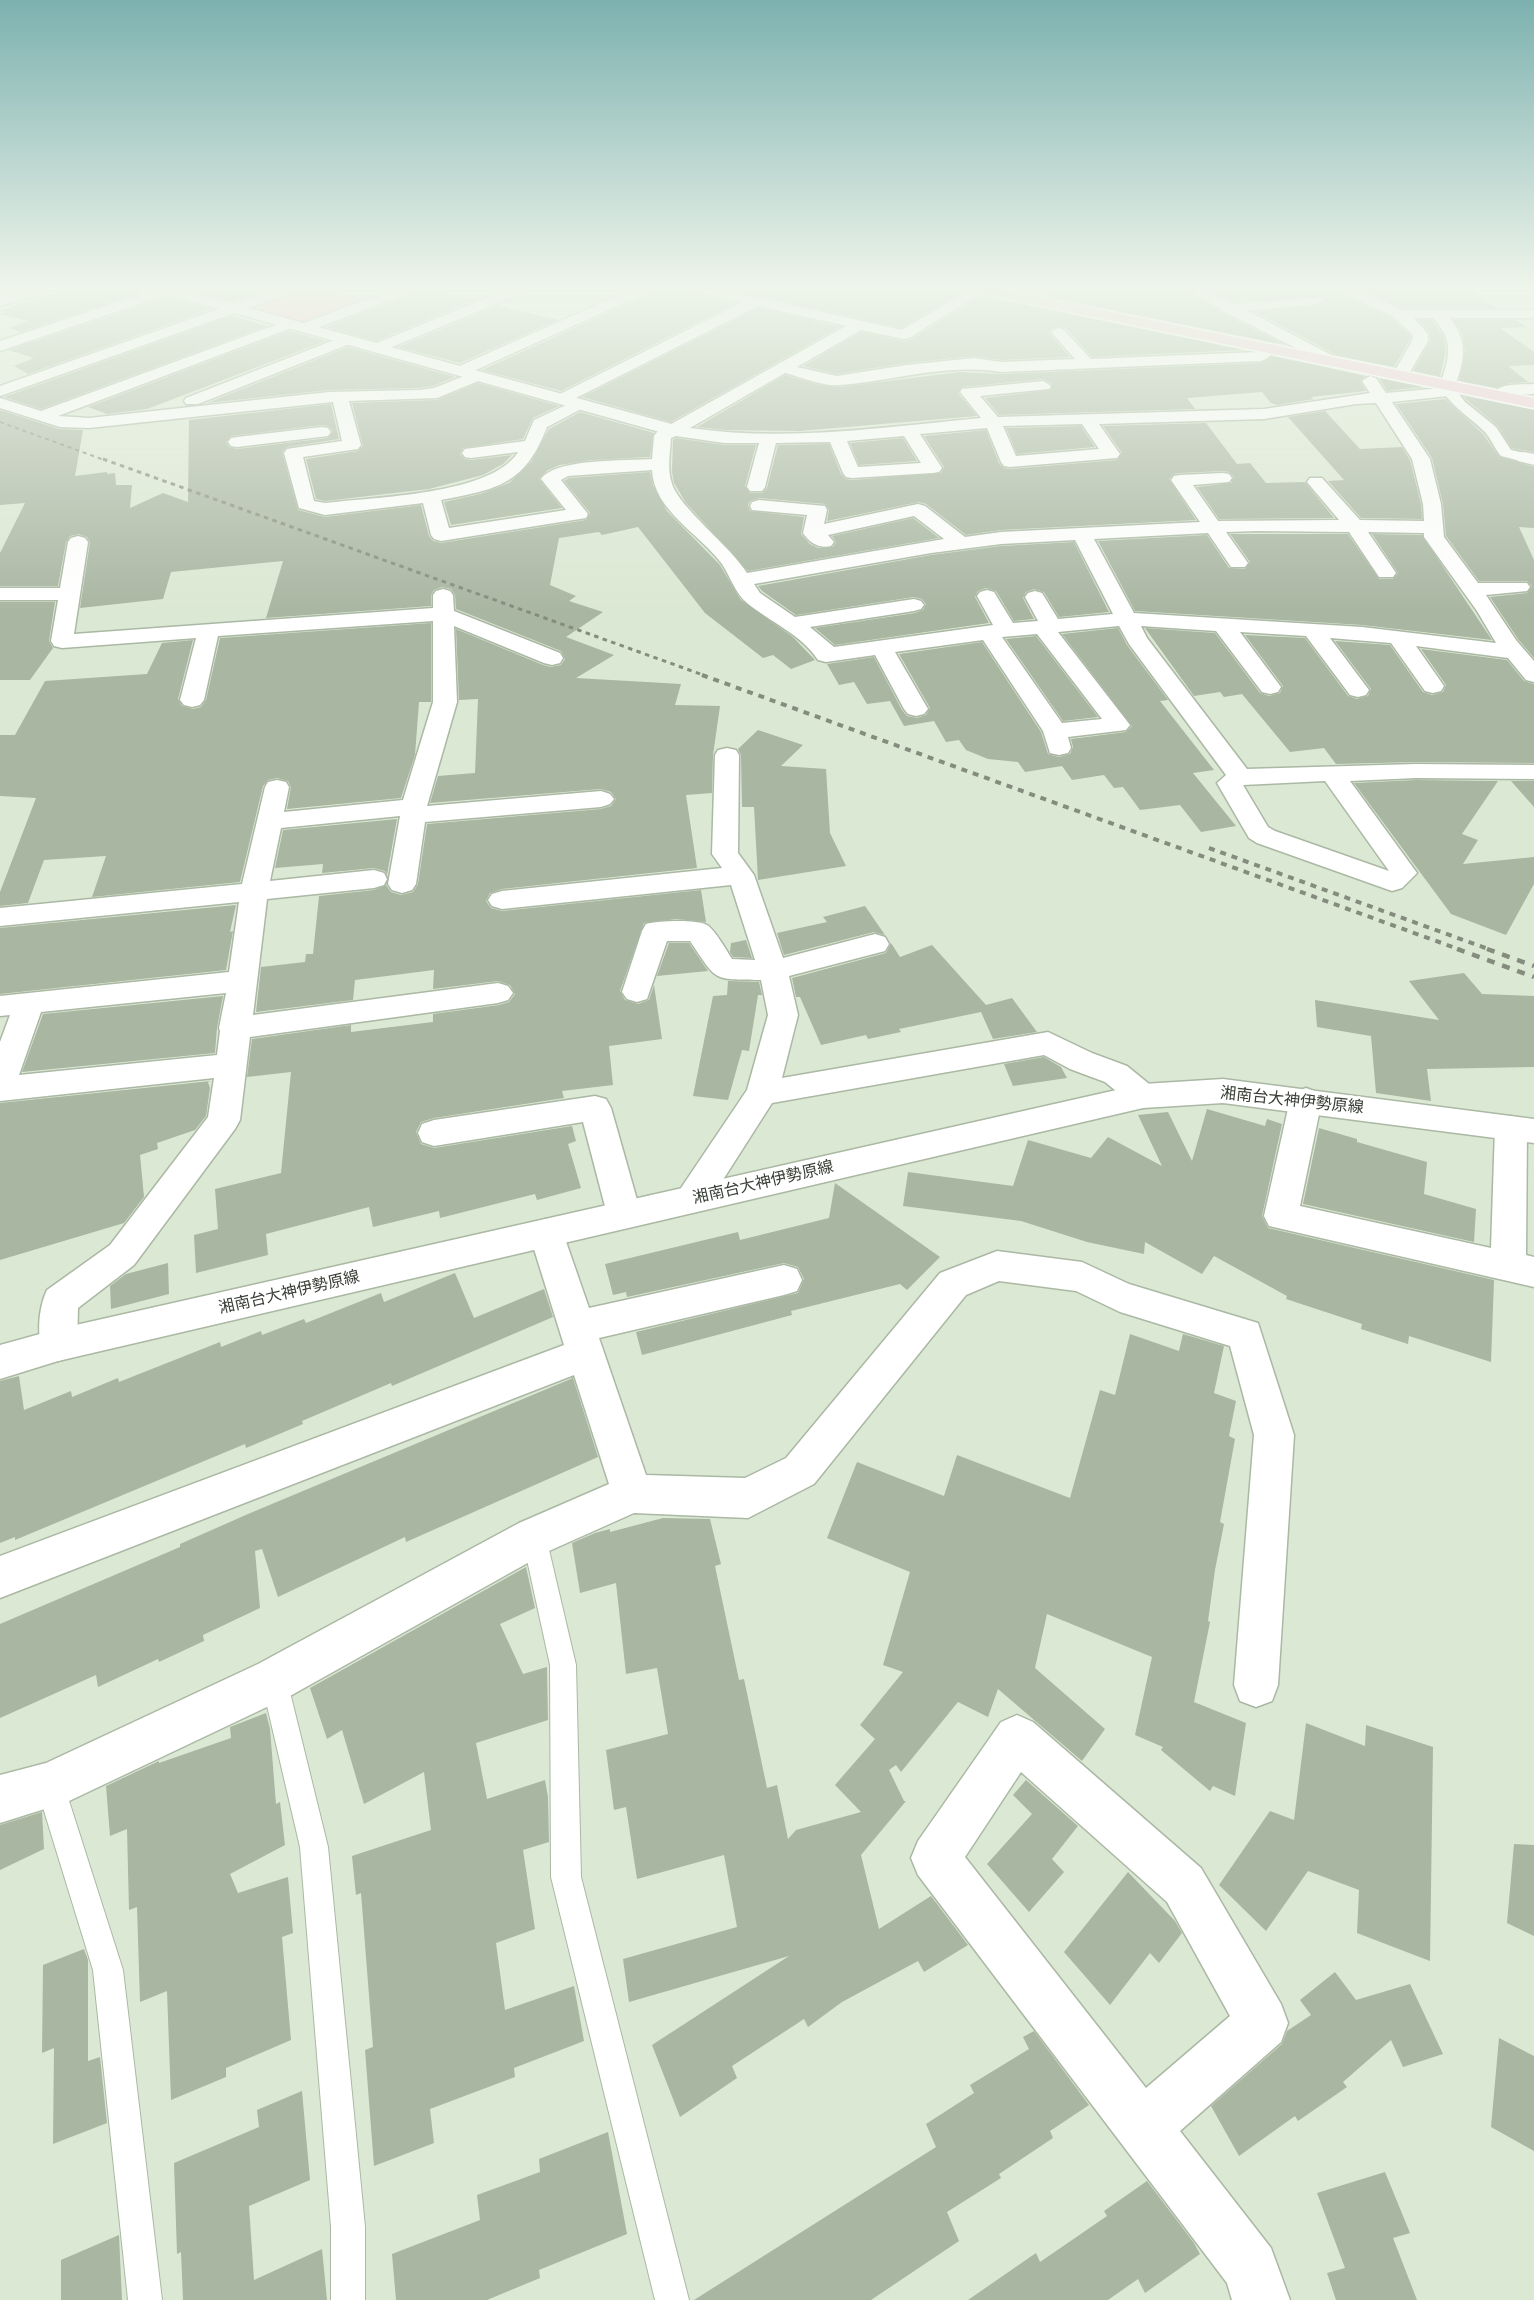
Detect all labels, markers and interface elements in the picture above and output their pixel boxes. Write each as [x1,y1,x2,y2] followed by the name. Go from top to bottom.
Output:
[1219,1083,1365,1117] street label: 湘南台大神伊勢原線
[691,1156,835,1208] street label: 湘南台大神伊勢原線
[217,1266,361,1318] street label: 湘南台大神伊勢原線

